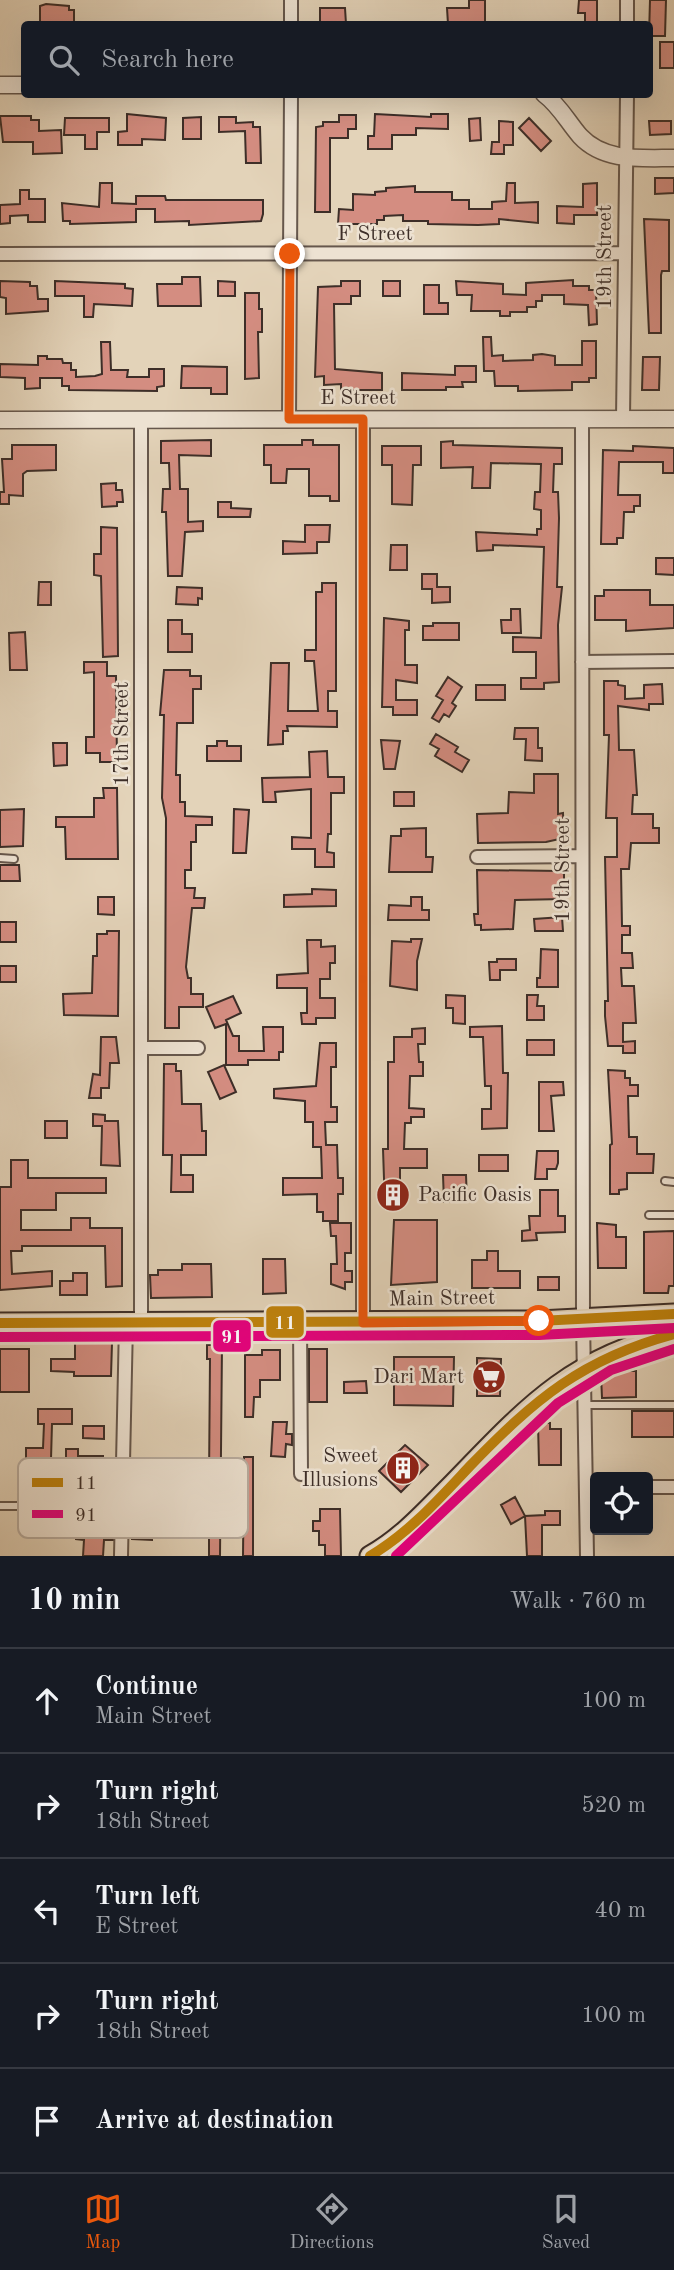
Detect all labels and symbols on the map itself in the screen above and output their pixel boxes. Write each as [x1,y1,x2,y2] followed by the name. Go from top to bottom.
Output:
[595,205,616,309] street label: 19th Street
[337,224,413,245] street label: F Street
[274,238,305,269] route end
[320,388,396,409] street label: E Street
[112,682,133,786] street label: 17th Street
[553,818,574,922] street label: 19th Street
[374,1176,412,1214] building icon: Pacific Oasis
[418,1185,532,1206] place label: Pacific Oasis
[389,1288,495,1310] street label: Main Street
[265,1305,305,1339] line badge: 11
[523,1305,554,1336] route start
[274,1315,296,1334] text: 11
[212,1319,252,1353] line badge: 91
[221,1329,243,1348] text: 91
[470,1358,508,1396] supermarket icon: Dari Mart
[373,1367,464,1388] place label: Dari Mart
[302,1446,378,1491] place label: Sweet Illusions
[384,1449,422,1487] building icon: Sweet Illusions
[18,1458,248,1538] legend
[75,1475,97,1494] text: 11
[75,1507,97,1526] text: 91

